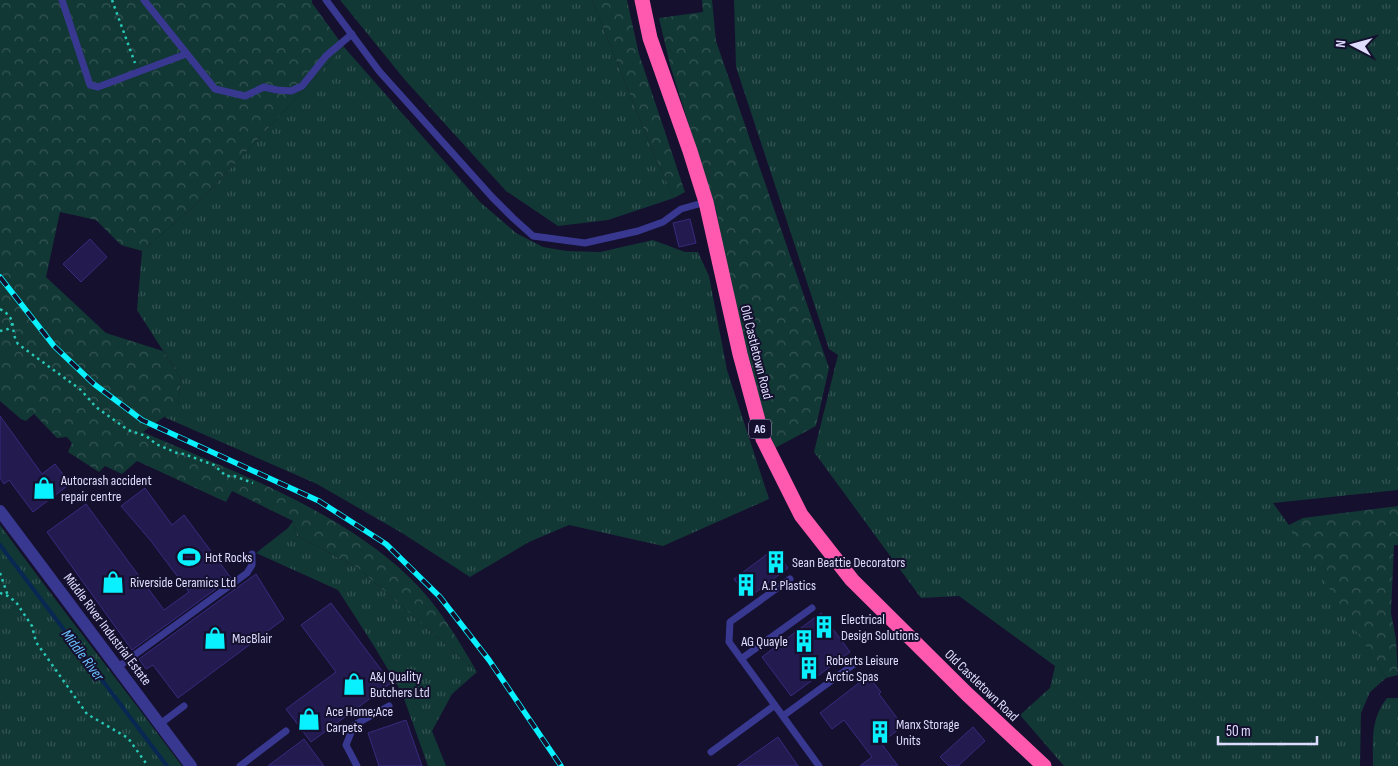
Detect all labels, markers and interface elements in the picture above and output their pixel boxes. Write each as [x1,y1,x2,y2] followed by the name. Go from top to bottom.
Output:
[1328,20,1378,70] north arrow
[1332,39,1349,48] text: N
[737,303,776,401] street label: Old Castletown Road
[749,419,771,438] road number: A6
[60,472,152,505] place label: Autocrash accident repair centre
[31,475,57,501] shop icon: Autocrash accident repair centre
[176,544,202,570] sports icon: Hot Rocks
[205,549,252,566] place label: Hot Rocks
[763,549,789,575] building icon: Sean Beattie Decorators
[792,554,905,571] place label: Sean Beattie Decorators
[100,569,126,595] shop icon: Riverside Ceramics Ltd
[60,570,156,688] street label: Middle River Industrial Estate
[733,572,759,598] building icon: A.P. Plastics
[130,574,236,591] place label: Riverside Ceramics Ltd
[761,577,816,594] place label: A.P. Plastics
[841,611,919,644] place label: Electrical Design Solutions
[811,614,837,640] building icon: Electrical Design Solutions
[202,625,228,651] shop icon: MacBlair
[58,626,108,684] water label: Middle River
[791,628,817,654] building icon: AG Quayle
[232,630,272,647] place label: MacBlair
[740,633,788,650] place label: AG Quayle
[941,646,1022,725] street label: Old Castletown Road
[825,652,899,685] place label: Roberts Leisure Arctic Spas
[796,655,822,681] building icon: Roberts Leisure Arctic Spas
[369,668,430,701] place label: A&J Quality Butchers Ltd
[341,671,367,697] shop icon: A&J Quality Butchers Ltd
[325,703,393,736] place label: Ace Home;Ace Carpets
[296,706,322,732] shop icon: Ace Home;Ace Carpets
[1218,714,1317,746] scale bar
[896,716,959,749] place label: Manx Storage Units
[867,719,893,745] building icon: Manx Storage Units
[1226,722,1251,741] text: 50 m

